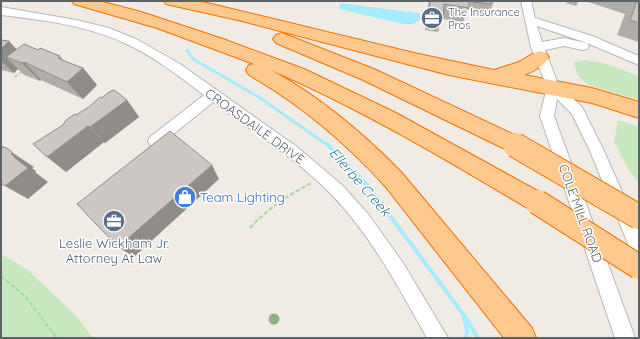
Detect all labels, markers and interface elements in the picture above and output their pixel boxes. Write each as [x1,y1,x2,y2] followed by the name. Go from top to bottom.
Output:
[419,5,445,31] office icon: The Insurance Pros
[448,5,520,32] place label: The Insurance Pros
[202,85,308,167] street label: CROASDAILE DRIVE
[325,144,396,221] water label: Ellerbe Creek
[556,161,606,265] street label: COLE MILL ROAD
[172,184,198,210] shop icon: Team Lighting
[200,189,285,205] place label: Team Lighting
[101,208,127,234] office icon: Leslie Wickham Jr. Attorney At Law
[59,235,169,266] place label: Leslie Wickham Jr. Attorney At Law

